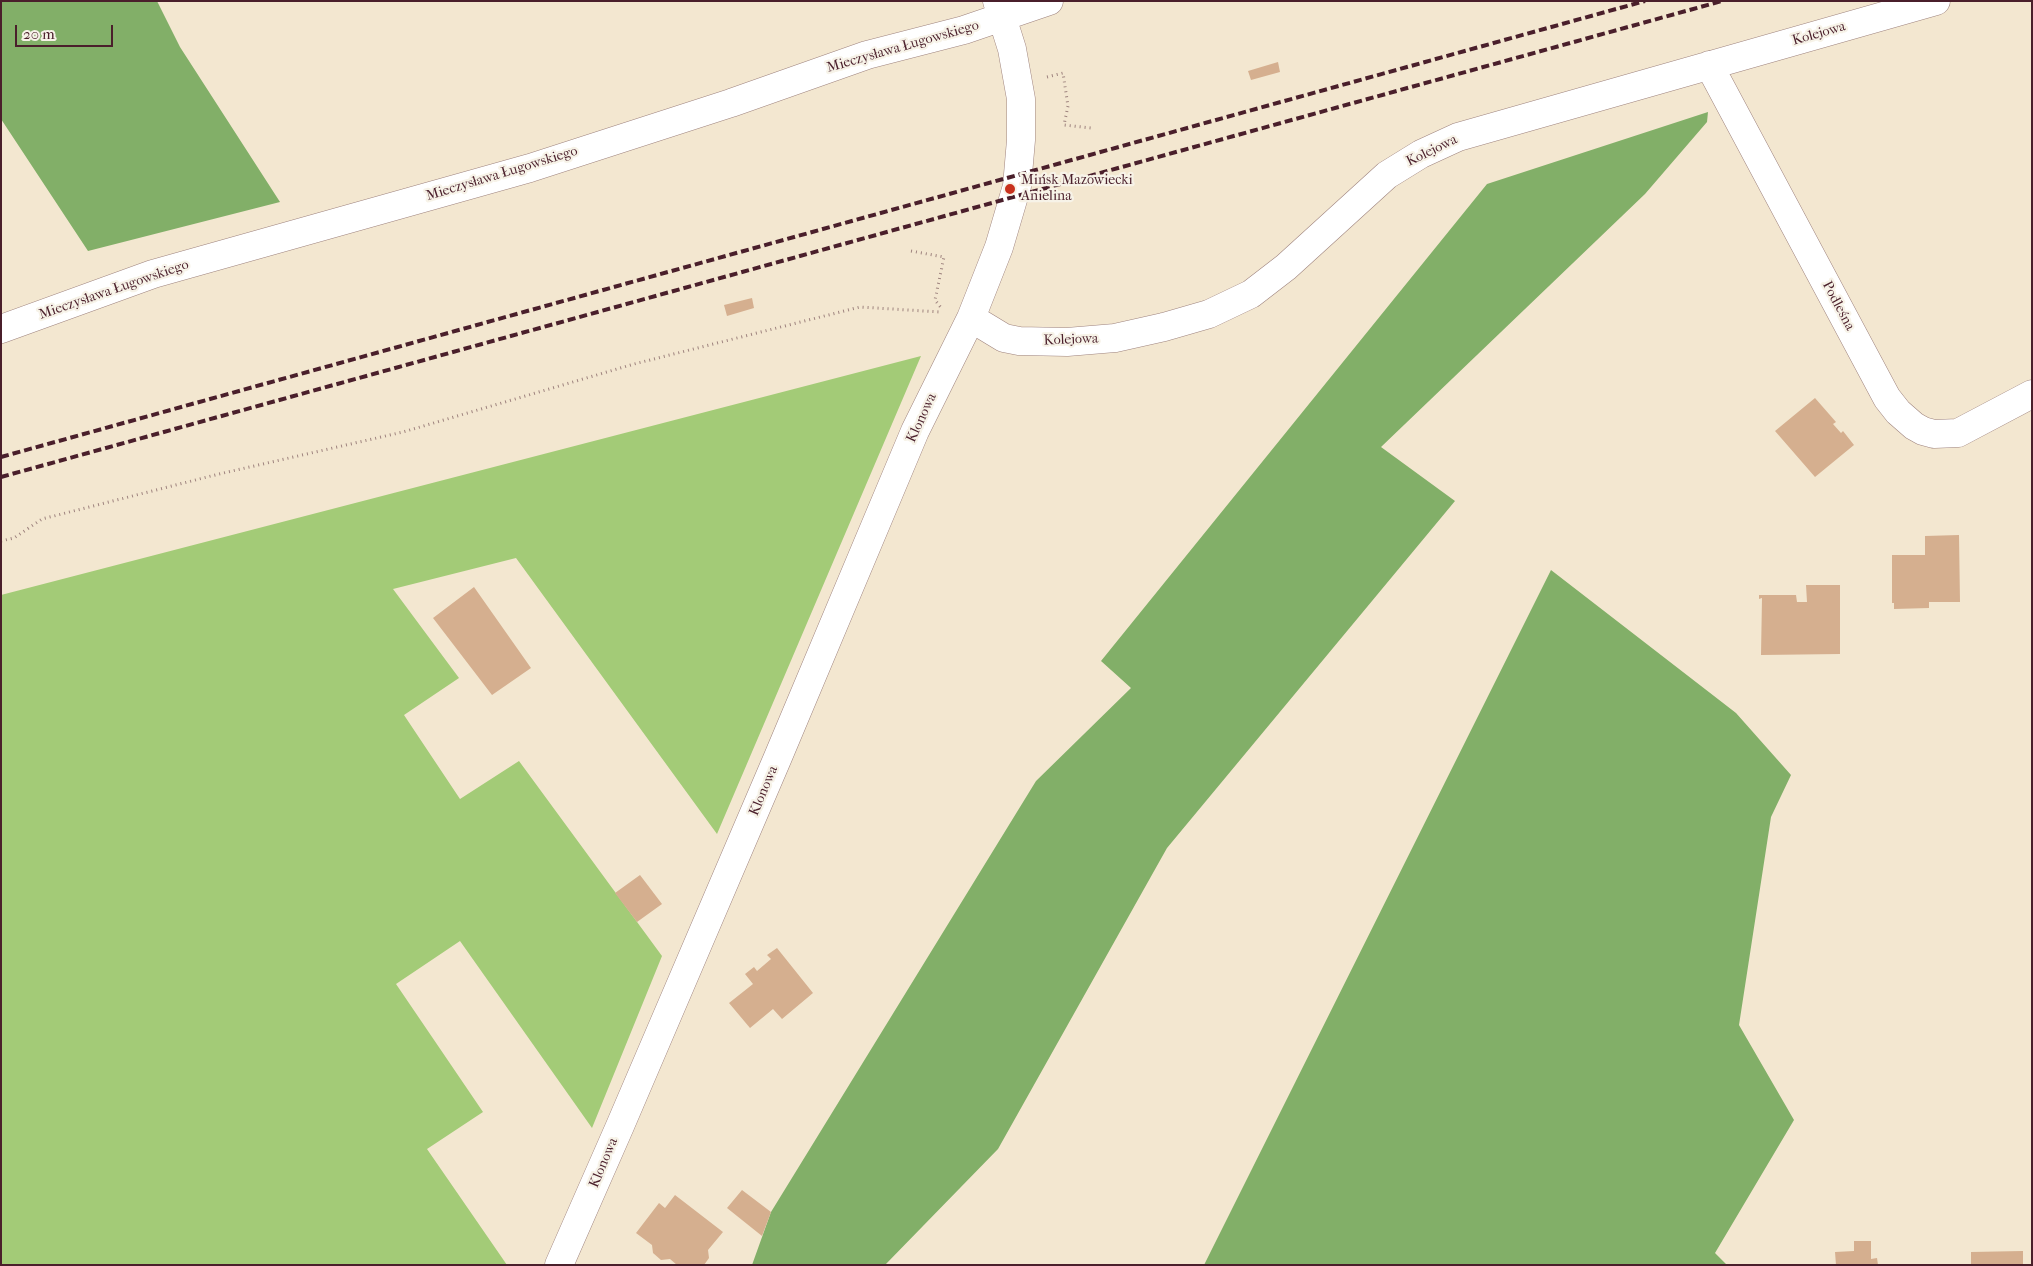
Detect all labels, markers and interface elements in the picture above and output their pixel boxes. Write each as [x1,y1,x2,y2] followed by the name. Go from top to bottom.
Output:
[18,15,115,47] scale bar
[825,17,981,77] street label: Mieczysława Ługowskiego
[1790,18,1848,50] street label: Kolejowa
[23,25,55,43] text: 20 m
[1404,131,1460,171] street label: Kolejowa
[424,143,580,205] street label: Mieczysława Ługowskiego
[1021,173,1133,206] place label: Mińsk Mazowiecki Anielina
[1003,182,1017,196] marker: Mińsk Mazowiecki Anielina
[37,256,191,324] street label: Mieczysława Ługowskiego
[1818,279,1858,333] street label: Podleśna
[1043,331,1099,349] street label: Kolejowa
[903,391,941,445] street label: Klonowa
[746,764,782,818] street label: Klonowa
[586,1136,622,1190] street label: Klonowa

